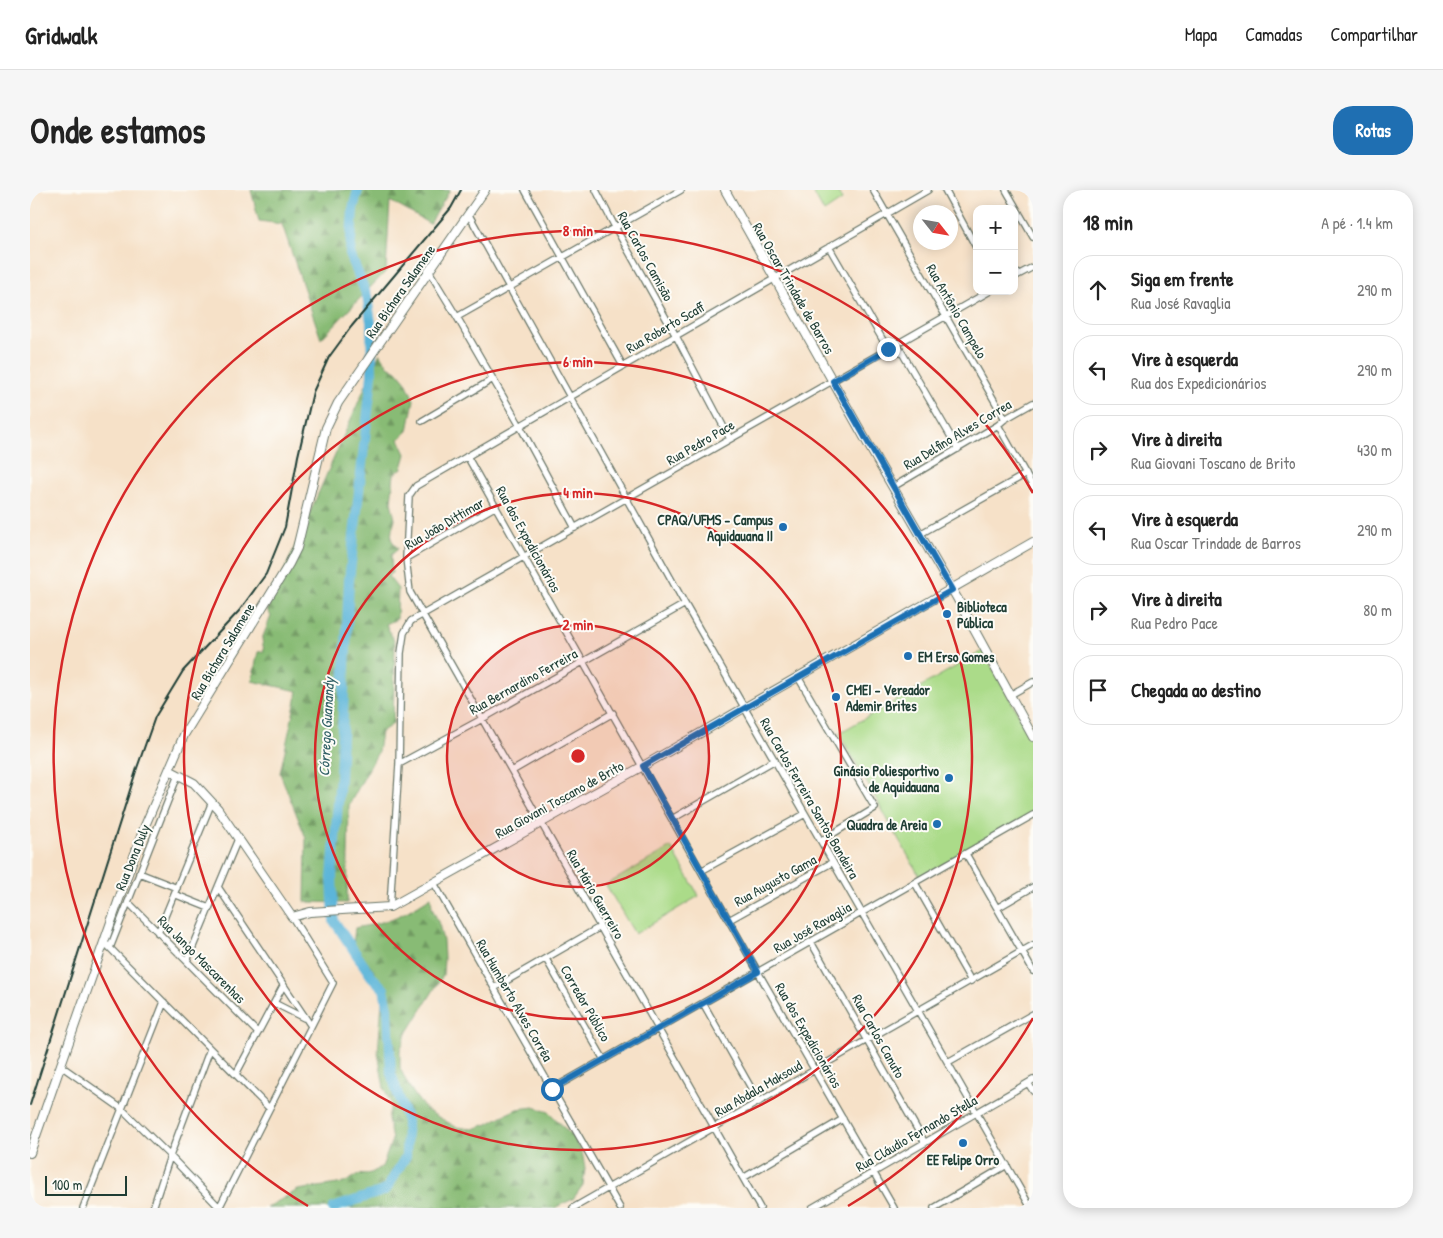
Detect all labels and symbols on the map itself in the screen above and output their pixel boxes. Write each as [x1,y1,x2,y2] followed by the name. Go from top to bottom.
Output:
[913,205,958,250] north arrow
[614,208,679,304] street label: Rua Carlos Camisão
[749,219,839,357] street label: Rua Oscar Trindade de Barros
[563,220,593,241] text: 8 min
[361,240,440,341] street label: Rua Bichara Salamene
[921,260,992,363] street label: Rua Antônio Campelo
[622,297,708,357] street label: Rua Roberto Scaff
[877,338,900,361] route end
[563,351,593,372] text: 6 min
[899,394,1015,474] street label: Rua Delfino Alves Correa
[662,415,738,469] street label: Rua Pedro Pace
[563,482,593,503] text: 4 min
[491,483,566,596] street label: Rua dos Expedicionários
[401,492,488,553] street label: Rua João Dittimar
[657,510,774,547] place label: CPAQ/UFMS - Campus Aquidauana II
[777,521,789,533] marker: CPAQ/UFMS - Campus Aquidauana II
[957,597,1007,632] place label: Biblioteca Pública
[186,599,259,703] street label: Rua Bichara Salamene
[941,608,953,620] marker: Biblioteca Pública
[563,614,594,635] text: 2 min
[466,643,581,719] street label: Rua Bernardino Ferreira
[918,647,995,666] place label: EM Erso Gomes
[902,650,914,662] marker: EM Erso Gomes
[313,676,339,777] water label: Córrego Guanandy
[846,680,931,715] place label: CMEI - Vereador Ademir Brites
[830,691,842,703] marker: CMEI - Vereador Ademir Brites
[756,714,864,882] street label: Rua Carlos Ferreira Santos Bandeira
[569,747,587,765] centre of rings
[491,756,627,842] street label: Rua Giovani Toscano de Brito
[834,761,940,798] place label: Ginásio Poliesportivo de Aquidauana
[943,772,955,784] marker: Ginásio Poliesportivo de Aquidauana
[847,815,927,834] place label: Quadra de Areia
[931,818,943,830] marker: Quadra de Areia
[110,821,155,893] street label: Rua Dona Duly
[563,846,629,942] street label: Rua Mário Guerreiro
[731,849,820,911] street label: Rua Augusto Gama
[769,897,855,958] street label: Rua José Ravaglia
[153,911,250,1008] street label: Rua Jango Mascarenhas
[472,935,558,1065] street label: Rua Humberto Alves Corrêa
[556,961,616,1045] street label: Corredor Público
[770,979,847,1092] street label: Rua dos Expedicionários
[848,991,910,1081] street label: Rua Carlos Canuto
[711,1055,806,1121] street label: Rua Abdala Maksoud
[541,1078,564,1101] route start
[852,1090,981,1176] street label: Rua Cláudio Fernando Stella
[957,1137,969,1149] marker: EE Felipe Orro
[927,1150,999,1171] place label: EE Felipe Orro
[45,1173,128,1196] scale bar

